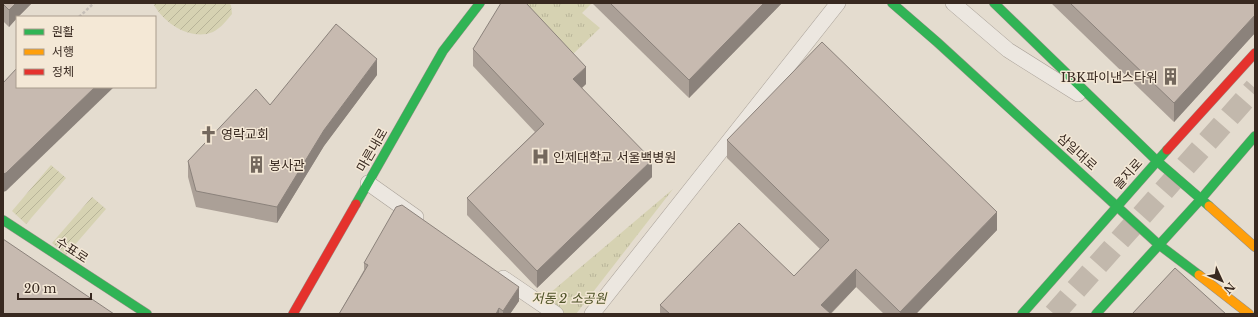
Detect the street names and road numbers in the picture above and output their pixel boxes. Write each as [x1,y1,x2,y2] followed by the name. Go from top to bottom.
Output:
[353,125,391,175] street label: 마른내로
[1054,130,1100,174] street label: 삼일대로
[1110,155,1146,193] street label: 을지로
[52,233,92,267] street label: 수표로

